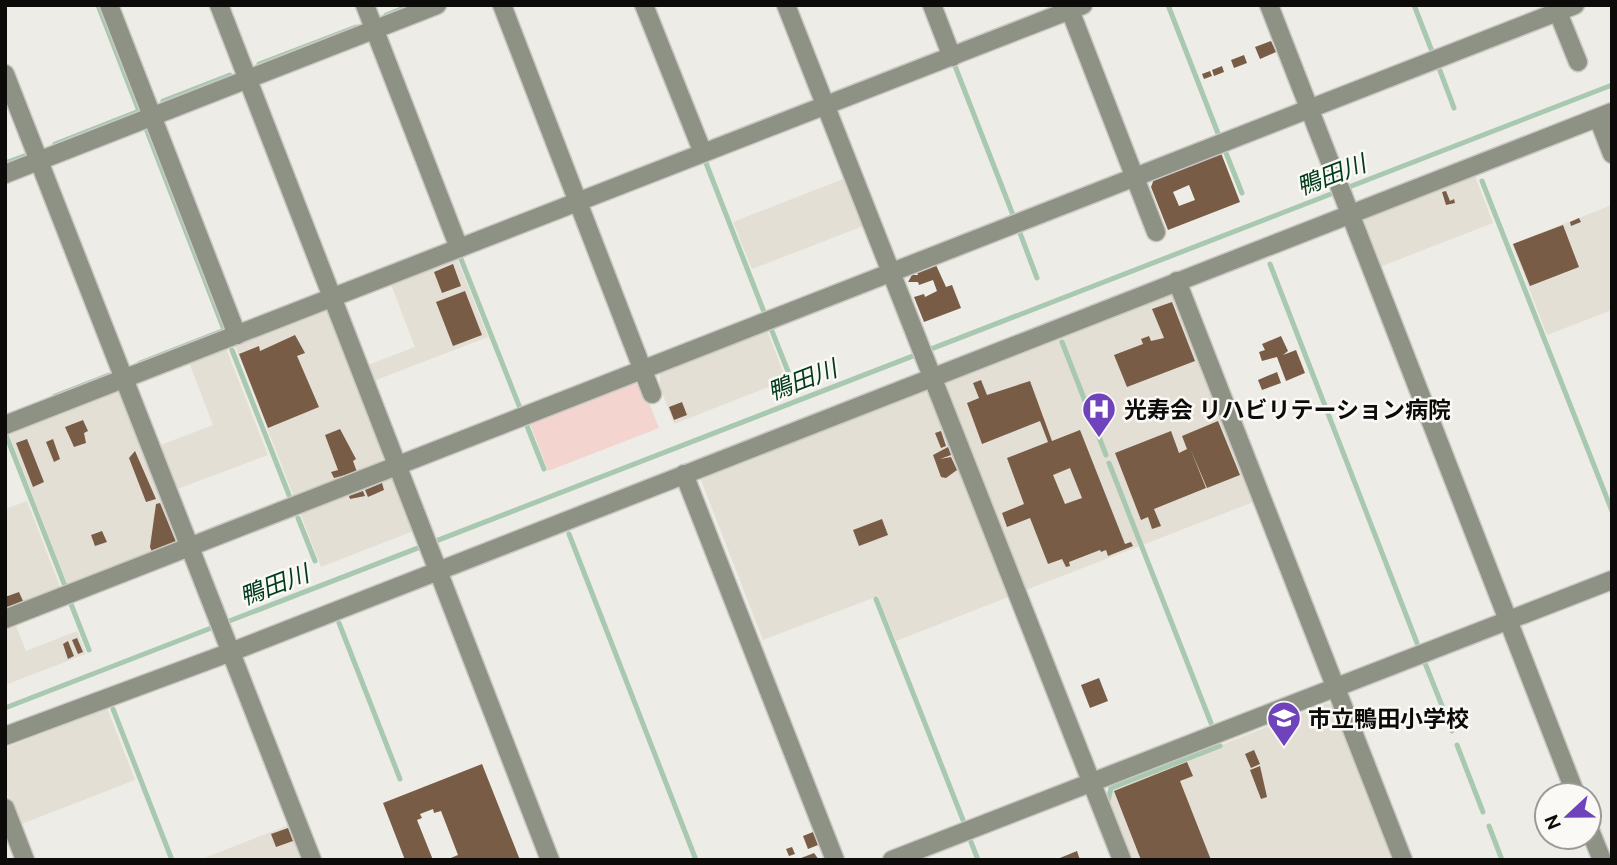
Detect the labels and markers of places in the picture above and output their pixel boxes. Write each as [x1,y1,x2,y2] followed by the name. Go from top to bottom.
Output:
[1080,390,1118,439] hospital icon: 光寿会 リハビリテーション病院
[1124,397,1451,422] place label: 光寿会 リハビリテーション病院
[1265,699,1303,748] school or university icon: 市立鴨田小学校
[1308,706,1469,731] place label: 市立鴨田小学校

